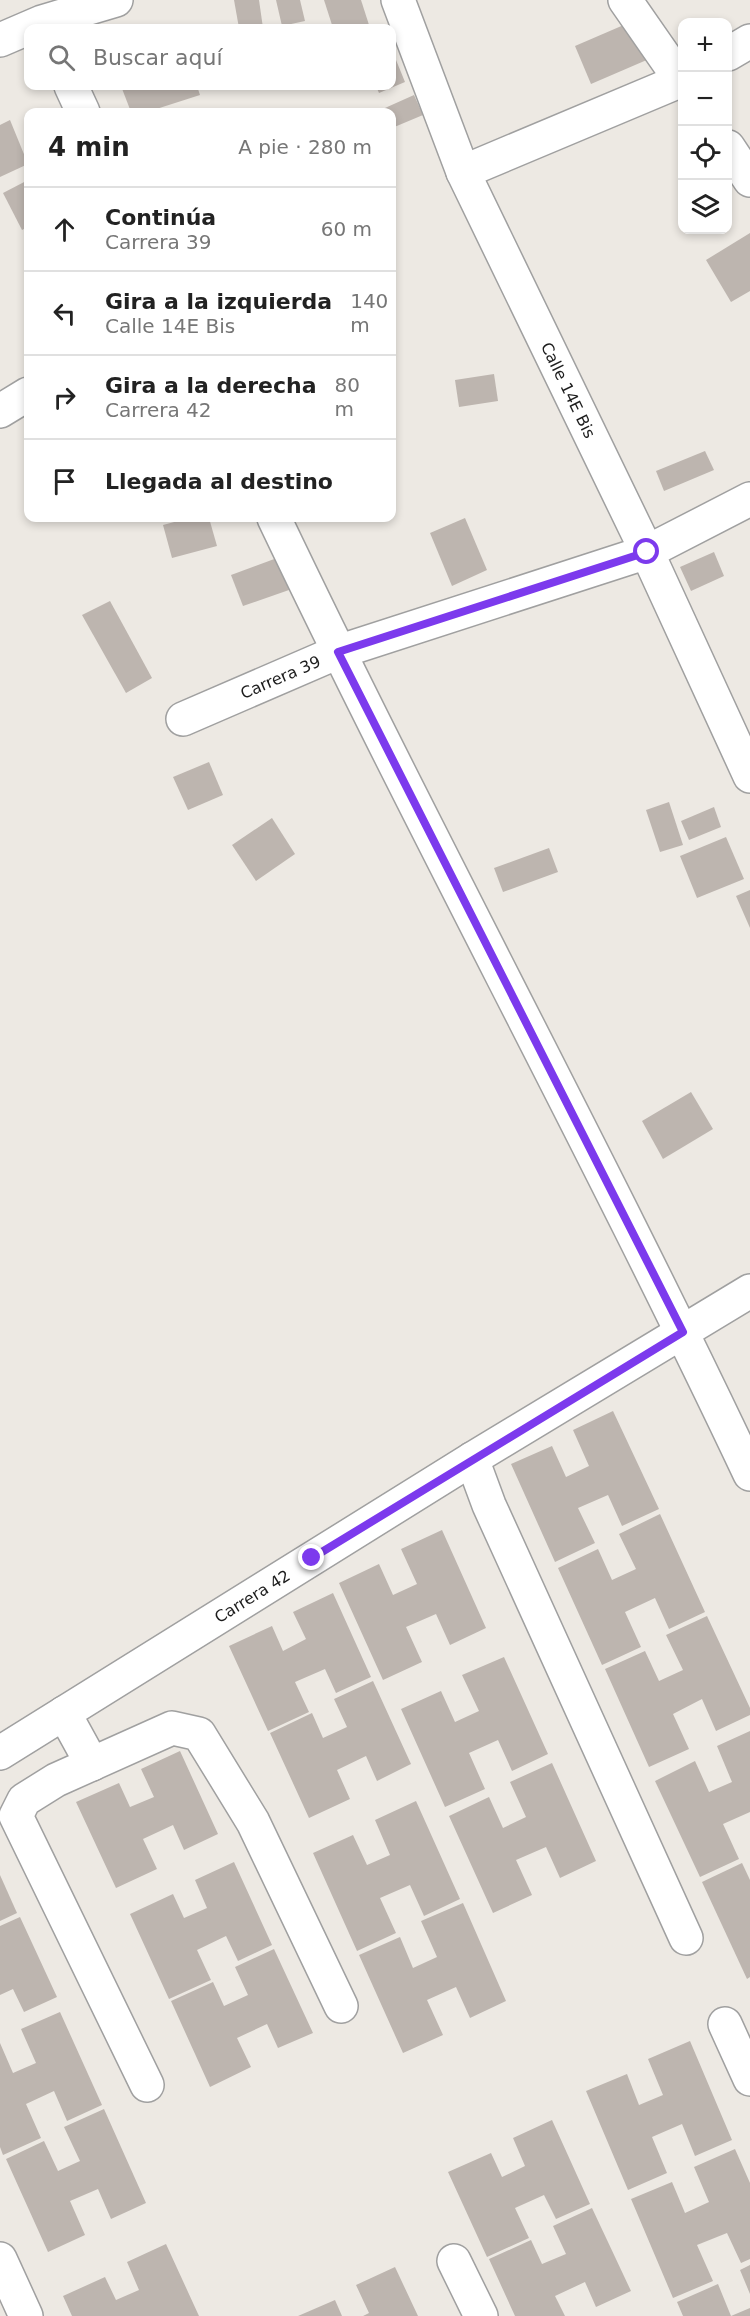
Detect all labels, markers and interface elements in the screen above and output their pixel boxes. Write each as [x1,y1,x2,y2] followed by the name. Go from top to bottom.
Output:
[678,18,732,234] map controls
[678,18,732,72] button: +
[24,24,396,90] search box
[45,41,78,74] icon: search
[93,45,223,70] text: Buscar aquí
[678,72,732,126] button: −
[678,126,732,180] button: locate
[48,132,130,162] text: 4 min
[238,135,372,159] text: A pie · 280 m
[678,180,732,234] button: layers
[105,205,216,230] text: Continúa
[48,213,81,246] icon: ahead
[321,217,372,241] text: 60 m
[105,230,211,254] text: Carrera 39
[105,289,332,314] text: Gira a la izquierda
[350,289,388,337] text: 140 m
[48,297,81,330] icon: left
[105,314,235,338] text: Calle 14E Bis
[537,339,600,441] street label: Calle 14E Bis
[105,373,317,398] text: Gira a la derecha
[335,373,360,421] text: 80 m
[48,381,81,414] icon: right
[105,398,211,422] text: Carrera 42
[48,465,81,498] icon: arrive
[105,469,333,494] text: Llegada al destino
[633,538,659,564] route start
[237,651,323,703] street label: Carrera 39
[298,1544,324,1570] route end
[211,1565,293,1627] street label: Carrera 42

